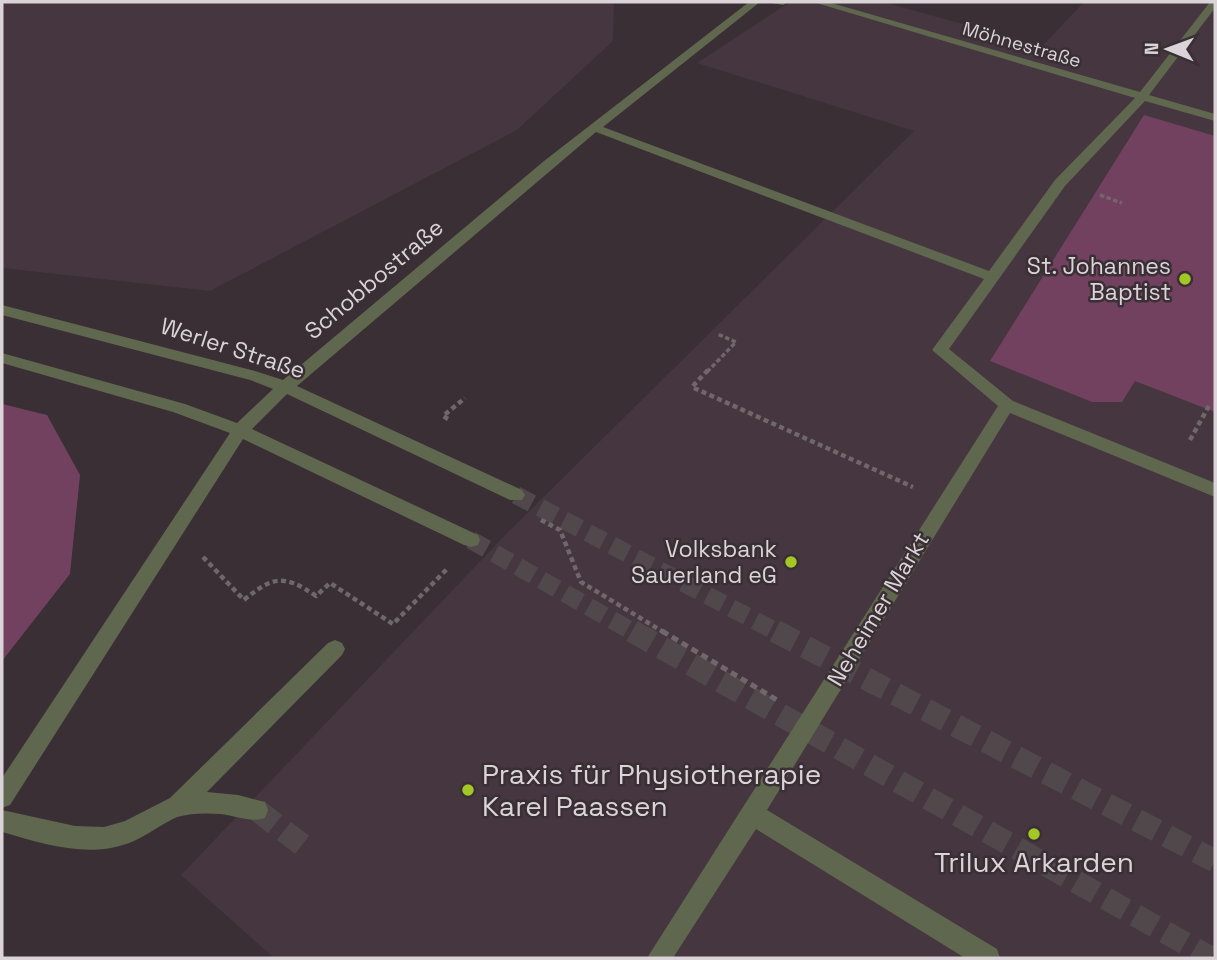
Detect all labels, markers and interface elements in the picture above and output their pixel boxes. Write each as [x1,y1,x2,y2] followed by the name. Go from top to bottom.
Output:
[1133,14,1203,84] north arrow
[960,16,1084,73] street label: Möhnestraße
[1139,42,1164,55] text: N
[298,212,450,346] street label: Schobbostraße
[1027,251,1171,307] place label: St. Johannes Baptist
[1177,271,1193,287] marker: St. Johannes Baptist
[157,311,309,385] street label: Werler Straße
[820,526,936,692] street label: Neheimer Markt
[631,534,777,590] place label: Volksbank Sauerland eG
[783,554,799,570] marker: Volksbank Sauerland eG
[482,756,821,824] place label: Praxis für Physiotherapie Karel Paassen
[460,782,476,798] marker: Praxis für Physiotherapie Karel Paassen
[1026,826,1042,842] marker: Trilux Arkarden
[934,844,1134,880] place label: Trilux Arkarden

